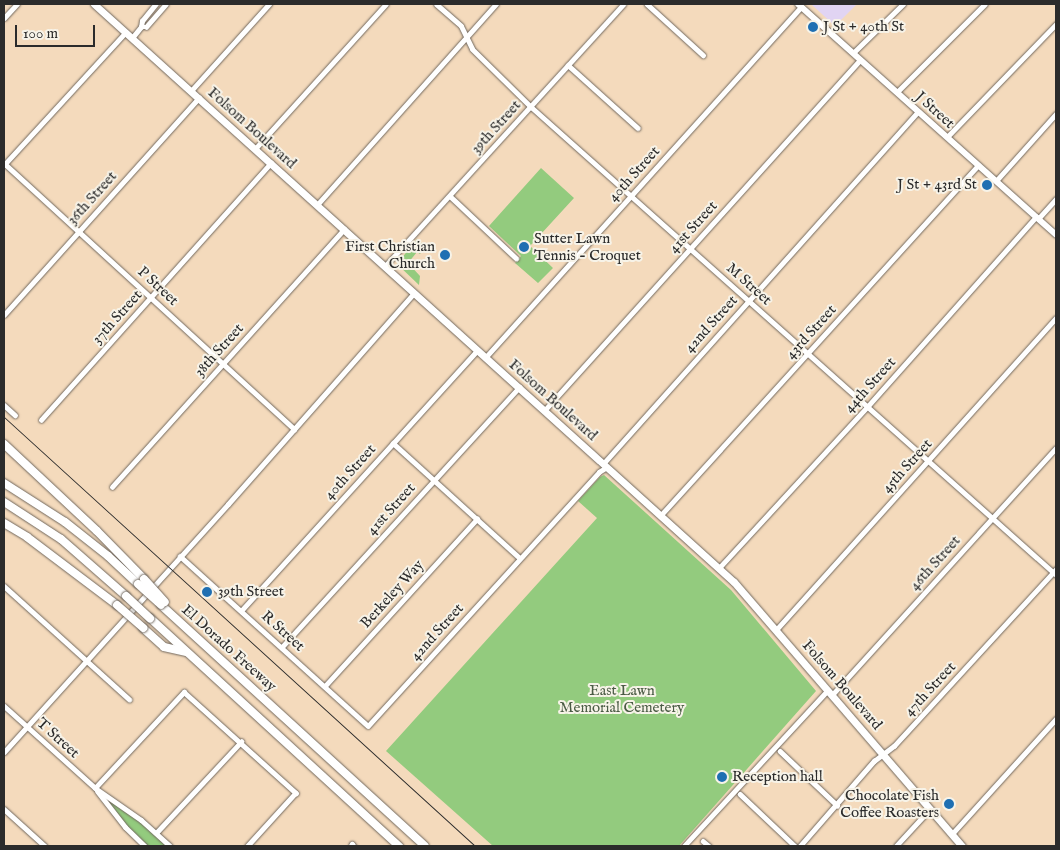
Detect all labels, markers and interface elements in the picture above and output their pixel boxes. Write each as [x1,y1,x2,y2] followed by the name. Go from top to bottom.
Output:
[18,15,98,47] scale bar
[823,18,904,36] place label: J St + 40th St
[807,21,819,33] marker: J St + 40th St
[23,24,58,43] text: 100 m
[204,84,300,172] street label: Folsom Boulevard
[912,88,958,132] street label: J Street
[467,97,525,157] street label: 39th Street
[604,143,664,205] street label: 40th Street
[63,168,121,228] street label: 36th Street
[897,176,977,194] place label: J St + 43rd St
[981,179,993,191] marker: J St + 43rd St
[665,197,721,257] street label: 41st Street
[534,229,641,264] place label: Sutter Lawn Tennis - Croquet
[345,237,435,272] place label: First Christian Church
[518,241,530,253] marker: Sutter Lawn Tennis - Croquet
[439,249,451,261] marker: First Christian Church
[723,259,775,309] street label: M Street
[134,263,182,309] street label: P Street
[88,286,146,348] street label: 37th Street
[681,292,741,356] street label: 42nd Street
[782,301,840,363] street label: 43rd Street
[191,320,247,380] street label: 38th Street
[840,354,900,416] street label: 44th Street
[505,356,601,444] street label: Folsom Boulevard
[878,435,936,497] street label: 45th Street
[320,441,380,503] street label: 40th Street
[363,479,419,539] street label: 41st Street
[906,532,964,594] street label: 46th Street
[357,556,427,632] street label: Berkeley Way
[218,583,284,601] place label: 39th Street
[200,585,214,599] marker: 39th Street
[407,600,467,664] street label: 42nd Street
[178,601,280,695] street label: El Dorado Freeway
[258,607,308,655] street label: R Street
[798,636,886,734] street label: Folsom Boulevard
[900,658,960,720] street label: 47th Street
[560,681,684,716] park label: East Lawn Memorial Cemetery
[33,714,83,762] street label: T Street
[732,768,823,786] place label: Reception hall
[716,771,728,783] marker: Reception hall
[840,786,939,821] place label: Chocolate Fish Coffee Roasters
[943,798,955,810] marker: Chocolate Fish Coffee Roasters

